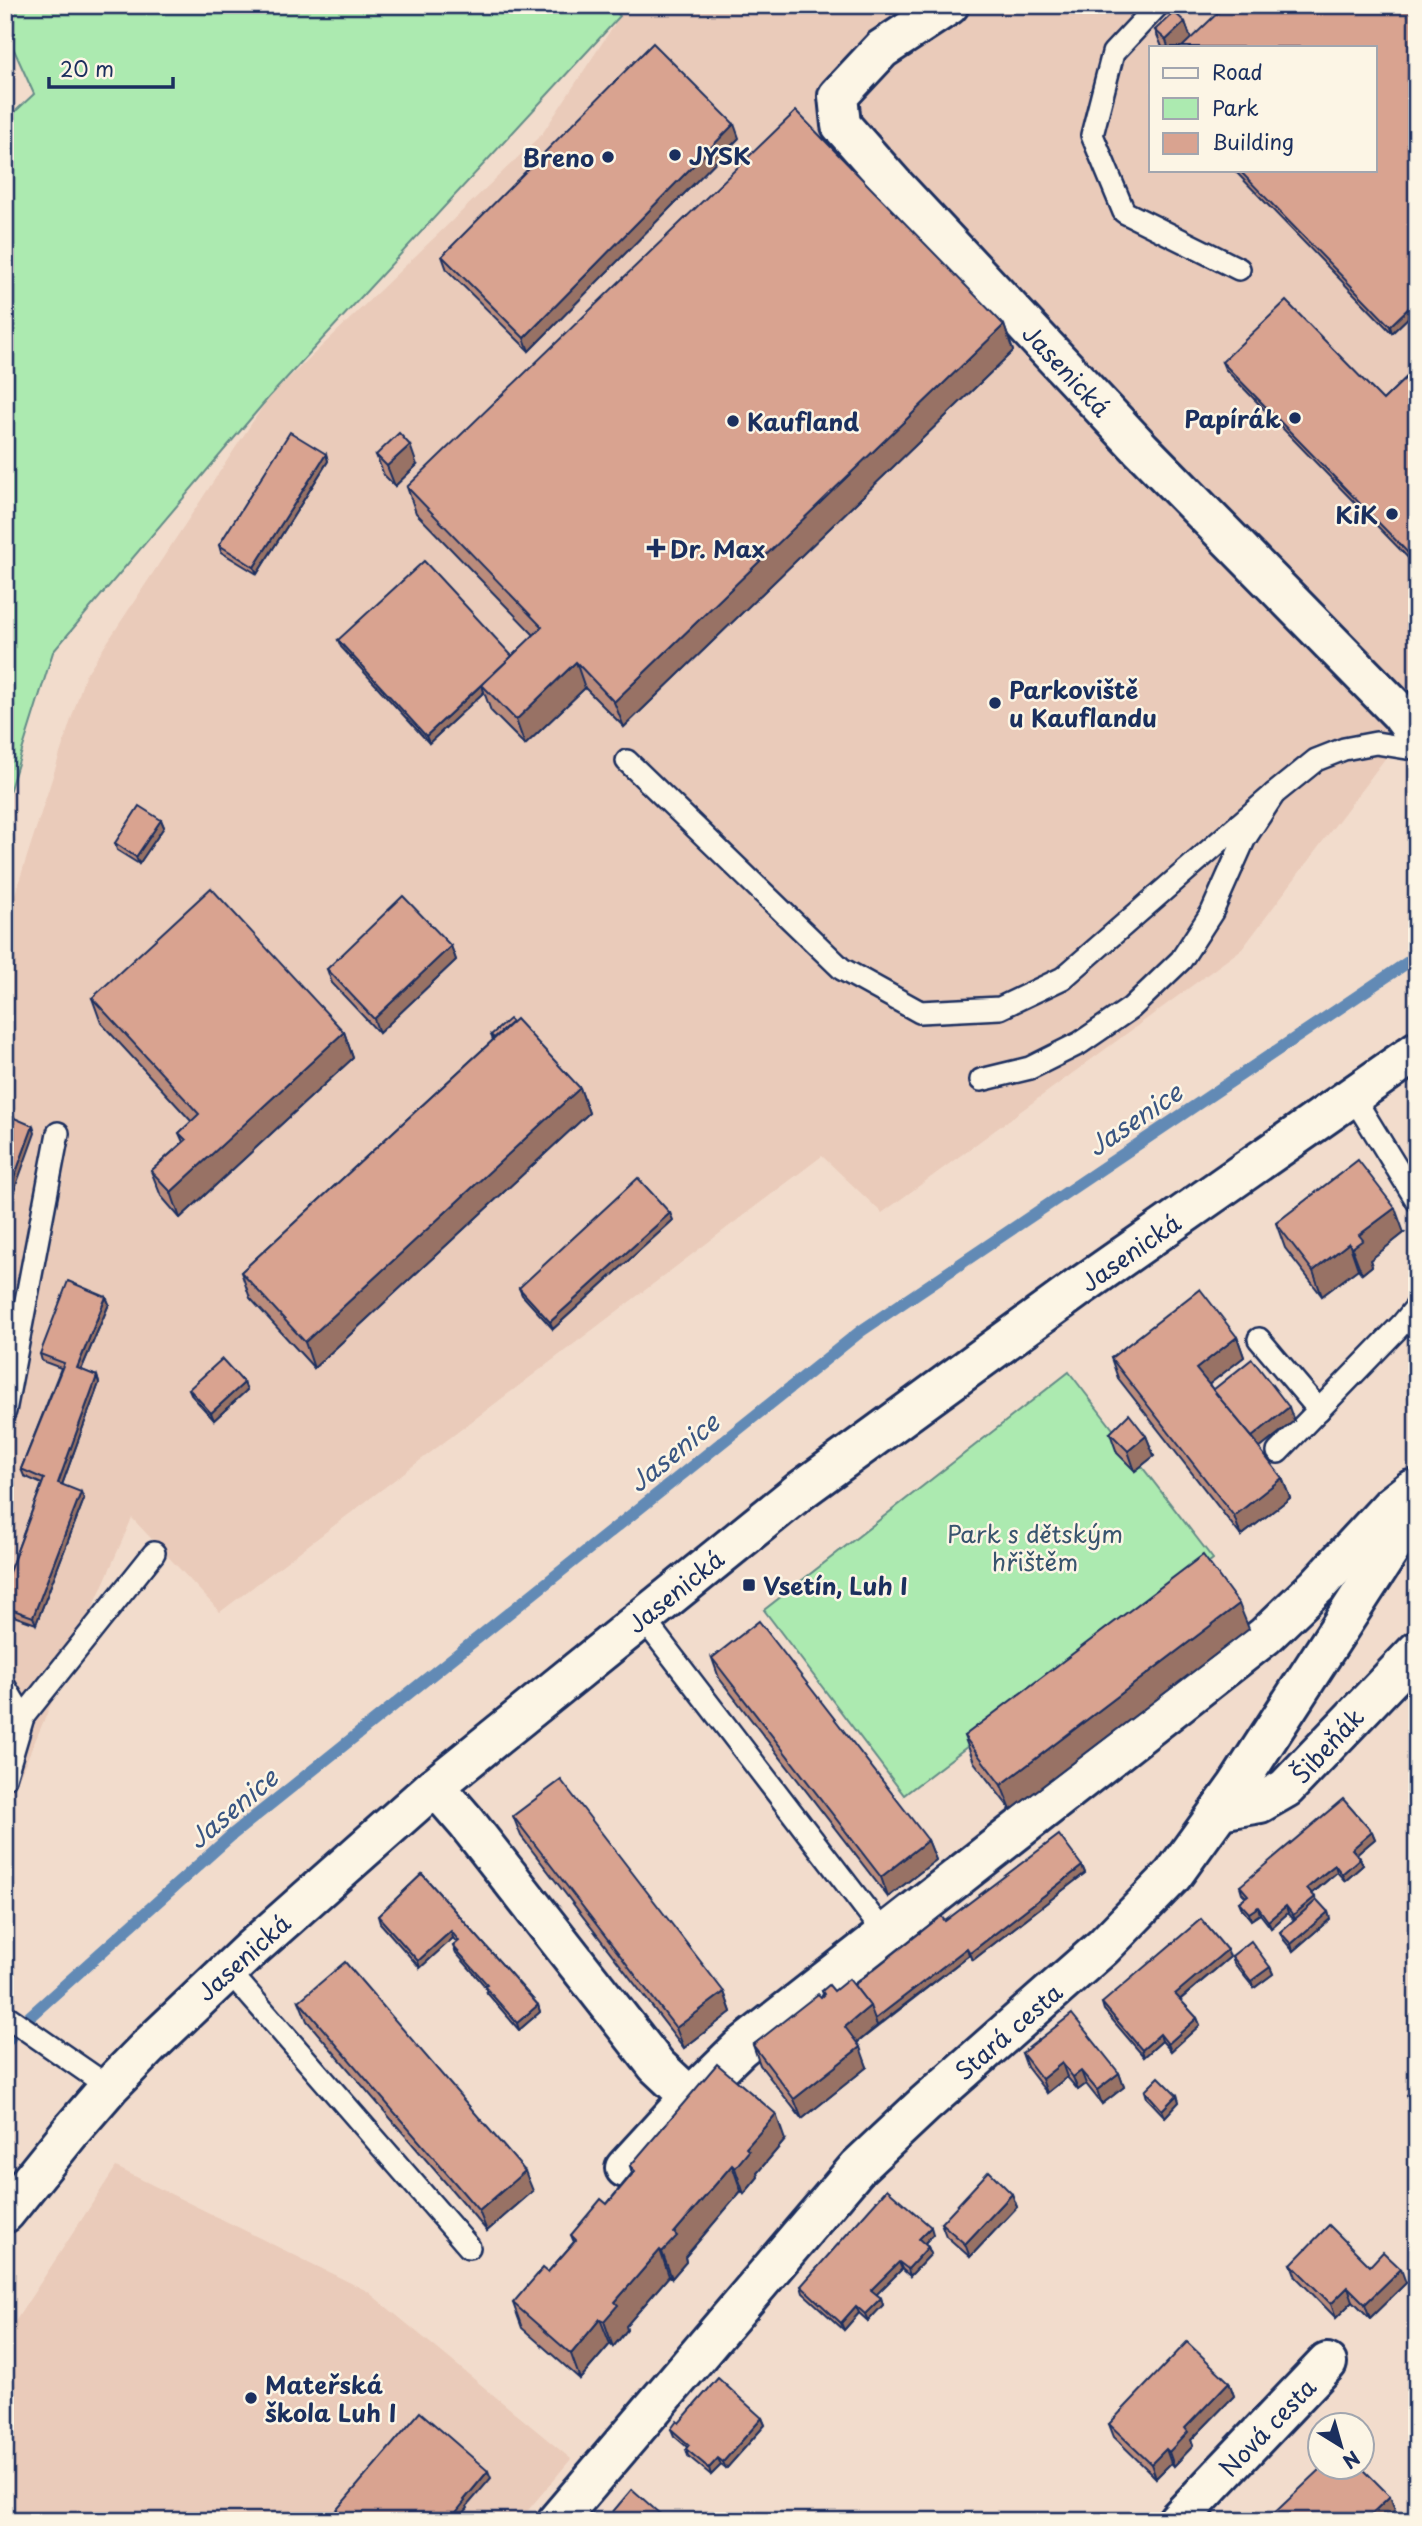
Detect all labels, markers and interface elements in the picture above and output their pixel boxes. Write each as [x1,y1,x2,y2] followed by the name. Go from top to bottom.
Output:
[49,46,173,90] scale bar
[1149,46,1376,172] legend
[60,52,114,84] text: 20 m
[1212,55,1263,87] text: Road
[1212,91,1259,123] text: Park
[1212,125,1294,157] text: Building
[689,137,751,173] place label: JYSK
[523,139,594,175] place label: Breno
[667,147,683,163] marker: JYSK
[600,149,616,165] marker: Breno
[1014,316,1120,425] street label: Jasenická
[1184,400,1281,436] place label: Papírák
[747,403,859,439] place label: Kaufland
[1287,410,1303,426] marker: Papírák
[725,413,741,429] marker: Kaufland
[1335,496,1378,532] place label: KiK
[1384,506,1400,522] marker: KiK
[670,530,766,566] place label: Dr. Max
[648,540,664,556] marker: Dr. Max
[1009,671,1157,735] place label: Parkoviště u Kauflandu
[987,695,1003,711] marker: Parkoviště u Kauflandu
[1078,1072,1191,1165] water label: Jasenice
[1072,1204,1188,1300] street label: Jasenická
[619,1402,728,1501] water label: Jasenice
[947,1515,1123,1579] park label: Park s dětským hřištěm
[619,1541,731,1641] street label: Jasenická
[763,1567,908,1603] place label: Vsetín, Luh I
[741,1577,757,1593] marker: Vsetín, Luh I
[1282,1699,1372,1791] street label: Šibeňák
[178,1758,287,1858] water label: Jasenice
[188,1905,298,2009] street label: Jasenická
[946,1974,1070,2088] street label: Stará cesta
[265,2366,396,2430] place label: Mateřská škola Luh I
[1210,2369,1324,2485] street label: Nová cesta
[243,2390,259,2406] marker: Mateřská škola Luh I
[1306,2410,1376,2480] north arrow
[1337,2445,1366,2476] text: N

